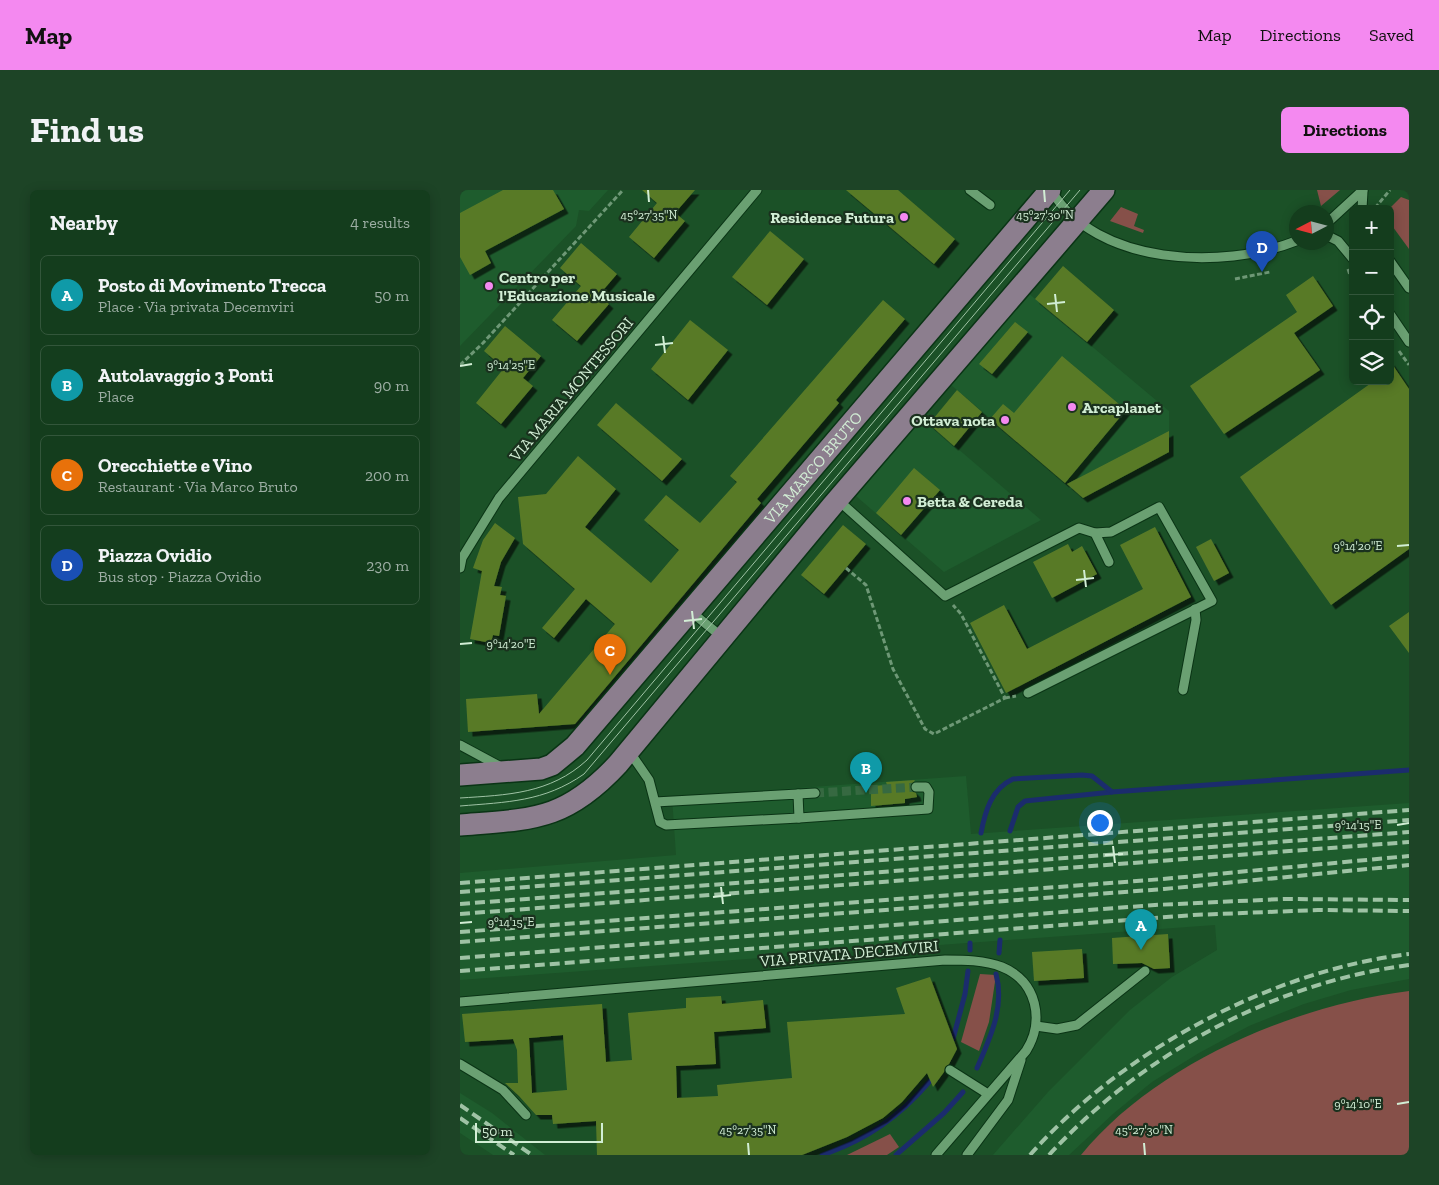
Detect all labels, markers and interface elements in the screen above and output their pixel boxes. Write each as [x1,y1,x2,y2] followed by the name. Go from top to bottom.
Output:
[25,21,72,50] text: Map
[1197,24,1232,46] text: Map
[1260,24,1341,46] text: Directions
[1369,24,1414,46] text: Saved
[1281,107,1409,153] button: Directions
[30,109,144,151] text: Find us
[1289,205,1334,250] north arrow
[1349,205,1394,385] map controls
[1349,205,1394,250] button: +
[621,208,678,222] text: 45°27'35"N
[770,208,894,227] place label: Residence Futura
[1016,208,1074,222] text: 45°27'30"N
[50,210,118,235] text: Nearby
[898,211,910,223] marker: Residence Futura
[350,213,410,232] text: 4 results
[1246,231,1278,272] pin: D
[1349,250,1394,295] button: −
[499,268,655,305] place label: Centro per l'Educazione Musicale
[98,274,326,297] text: Posto di Movimento Trecca
[483,280,495,292] marker: Centro per l'Educazione Musicale
[62,286,73,305] text: A
[374,286,409,305] text: 50 m
[1349,295,1394,340] button: locate
[98,297,294,316] text: Place · Via privata Decemviri
[505,313,637,466] street label: VIA MARIA MONTESSORI
[1349,340,1394,385] button: layers
[487,358,535,372] text: 9°14'25"E
[98,364,274,387] text: Autolavaggio 3 Ponti
[62,376,72,395] text: B
[374,376,409,395] text: 90 m
[98,387,134,406] text: Place
[1082,398,1162,417] place label: Arcaplanet
[1066,401,1078,413] marker: Arcaplanet
[760,408,867,529] street label: VIA MARCO BRUTO
[911,411,995,430] place label: Ottava nota
[999,414,1011,426] marker: Ottava nota
[98,454,252,477] text: Orecchiette e Vino
[62,466,72,485] text: C
[365,466,409,485] text: 200 m
[98,477,298,496] text: Restaurant · Via Marco Bruto
[917,492,1023,511] place label: Betta & Cereda
[901,495,913,507] marker: Betta & Cereda
[1334,539,1382,553] text: 9°14'20"E
[98,544,212,567] text: Piazza Ovidio
[61,556,73,575] text: D
[366,556,409,575] text: 230 m
[98,567,261,586] text: Bus stop · Piazza Ovidio
[594,634,626,675] pin: C
[487,637,535,651] text: 9°14'20"E
[850,752,882,793] pin: B
[1087,810,1113,836] your location
[1335,818,1381,832] text: 9°14'15"E
[1125,909,1157,950] pin: A
[488,915,534,929] text: 9°14'15"E
[758,936,939,971] street label: VIA PRIVATA DECEMVIRI
[1334,1097,1382,1111] text: 9°14'10"E
[475,1120,602,1143] scale bar
[482,1123,513,1140] text: 50 m
[720,1123,777,1137] text: 45°27'35"N
[1115,1123,1173,1137] text: 45°27'30"N

